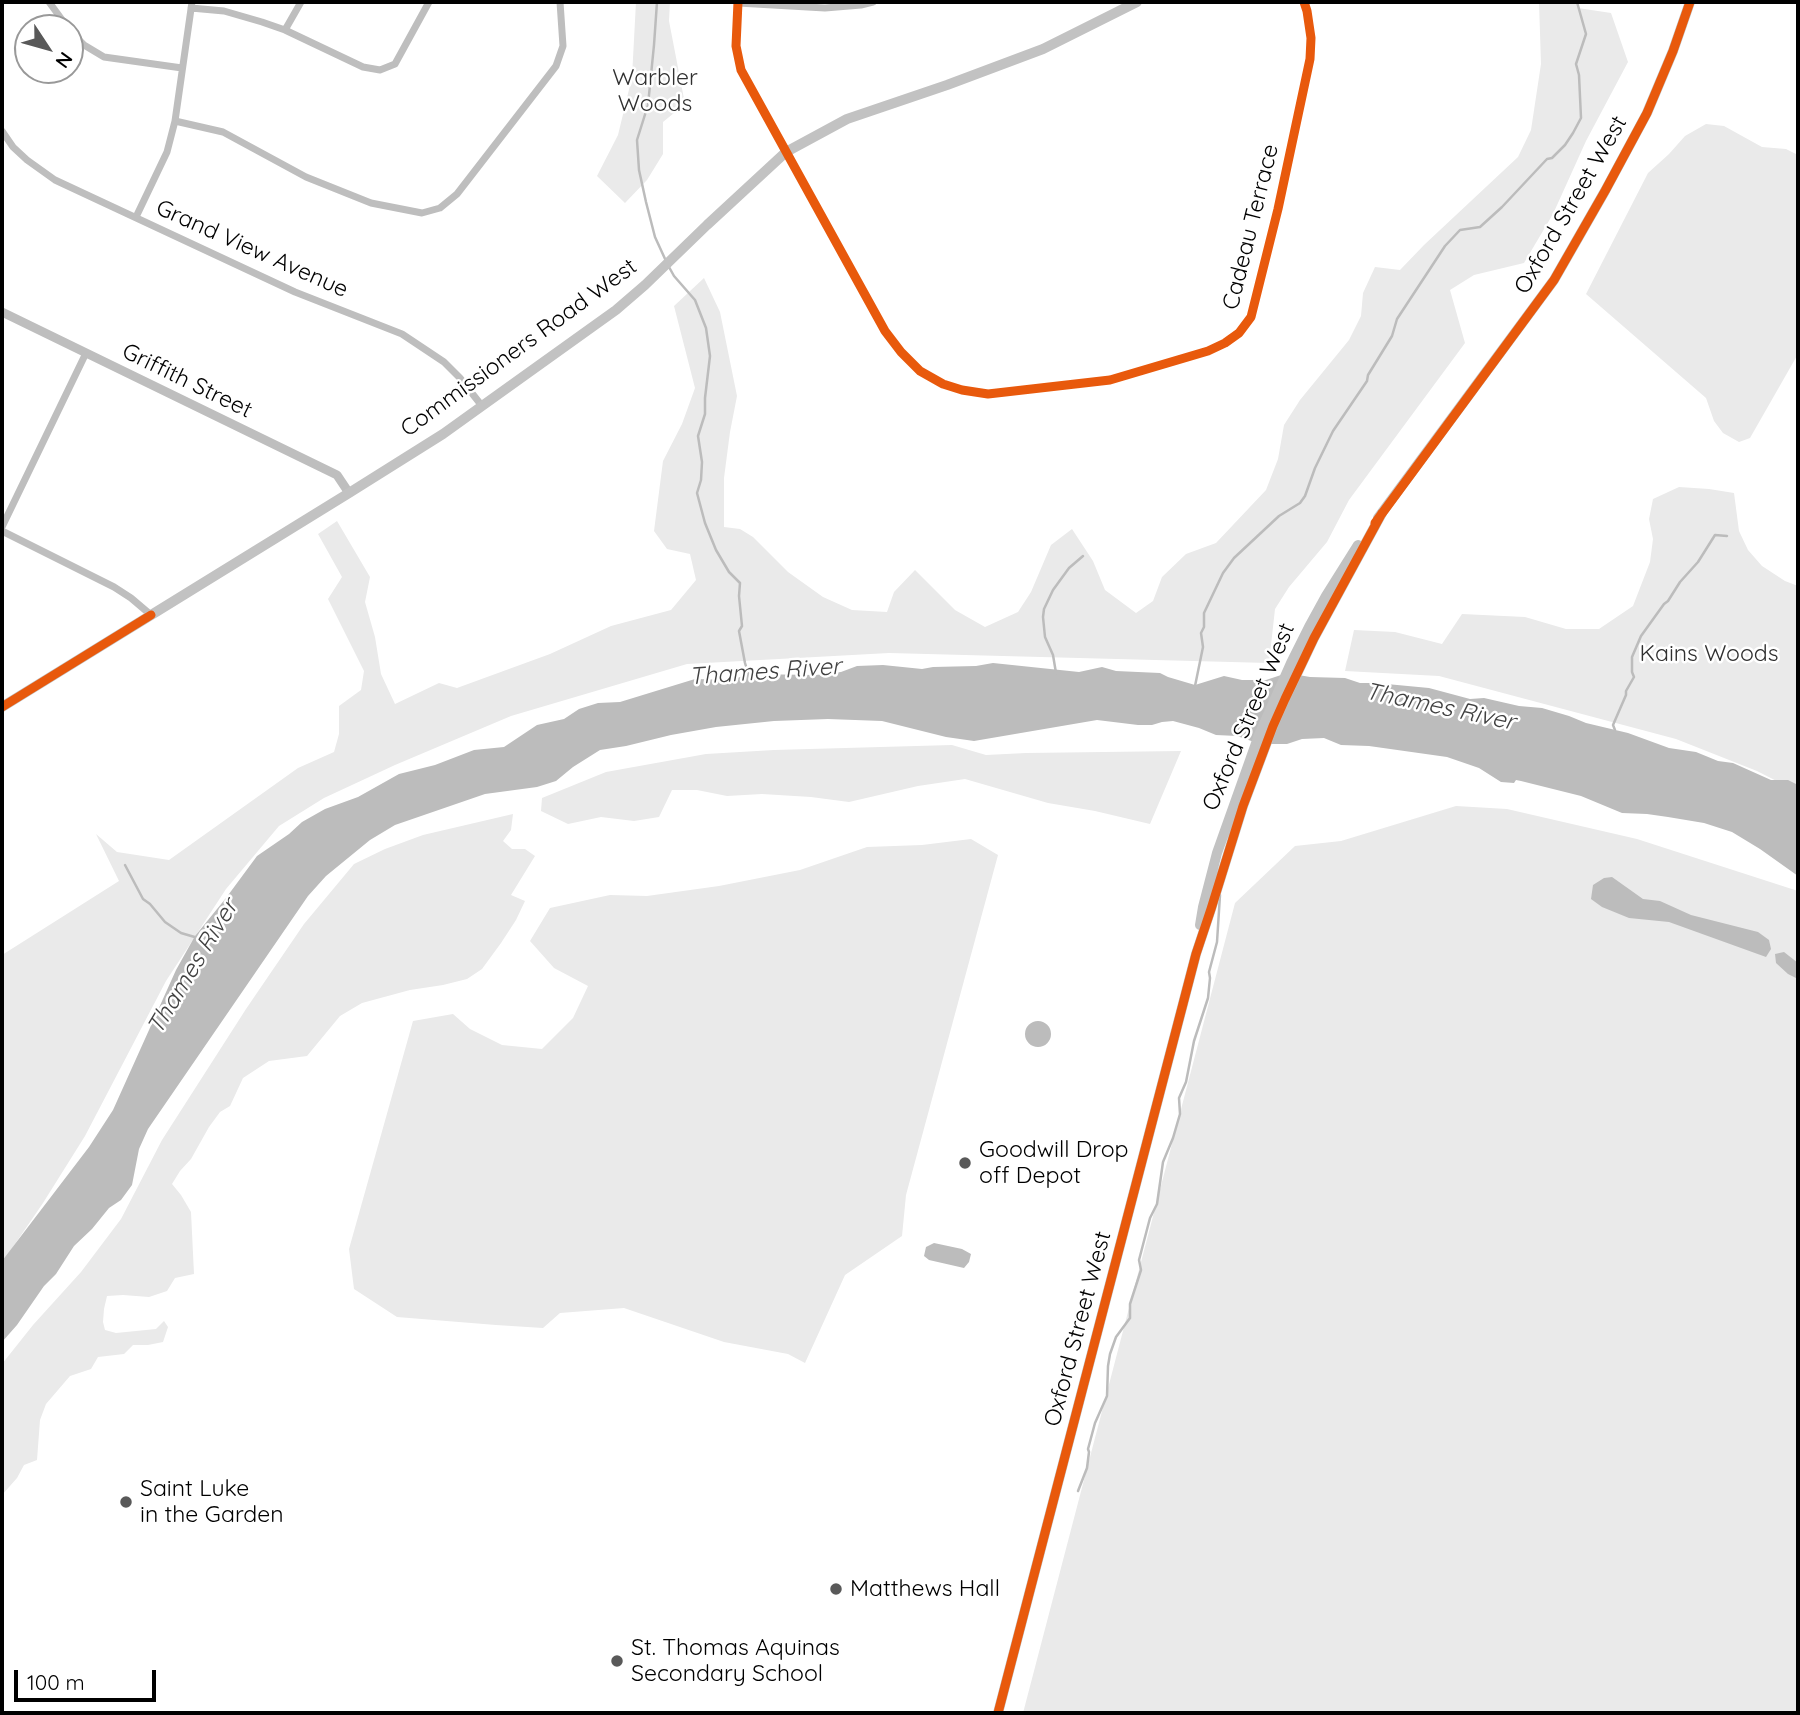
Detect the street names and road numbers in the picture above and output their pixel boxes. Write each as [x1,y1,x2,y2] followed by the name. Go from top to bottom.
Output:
[1509,111,1633,299] street label: Oxford Street West
[1217,141,1285,313] street label: Cadeau Terrace
[152,194,352,304] street label: Grand View Avenue
[396,253,642,443] street label: Commissioners Road West
[117,338,257,424] street label: Griffith Street
[1197,619,1301,815] street label: Oxford Street West
[1039,1228,1117,1430] street label: Oxford Street West

